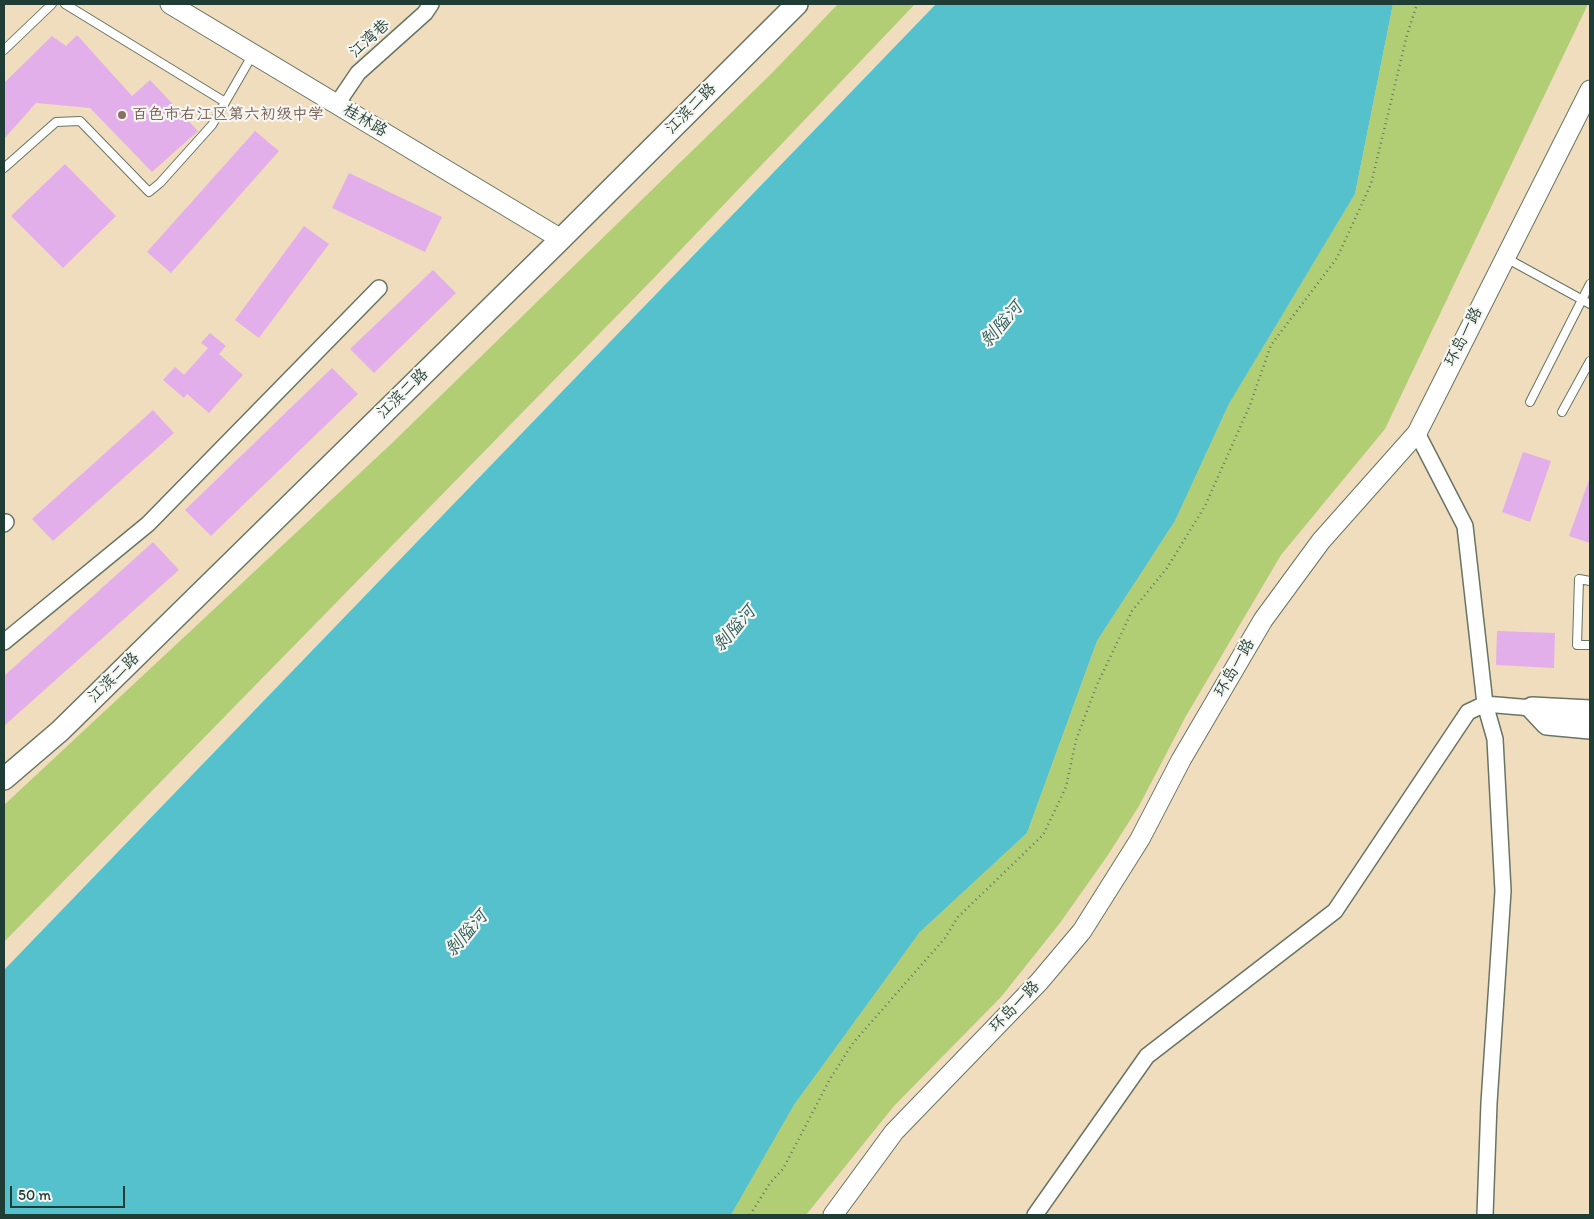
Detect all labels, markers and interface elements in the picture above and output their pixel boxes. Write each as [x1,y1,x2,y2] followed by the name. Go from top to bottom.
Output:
[346,16,394,62] street label: 江湾巷
[662,80,720,138] street label: 江滨二路
[339,100,391,142] street label: 桂林路
[132,105,324,125] place label: 百色市右江区第六初级中学
[116,109,128,121] marker: 百色市右江区第六初级中学
[976,298,1028,352] water label: 剥隘河
[1441,304,1487,370] street label: 环岛一路
[373,365,433,423] street label: 江滨二路
[709,602,761,656] water label: 剥隘河
[1211,635,1259,701] street label: 环岛一路
[84,649,144,707] street label: 江滨二路
[441,907,493,961] water label: 剥隘河
[986,977,1044,1037] street label: 环岛一路
[12,1176,128,1208] scale bar
[18,1186,51,1204] text: 50 m

